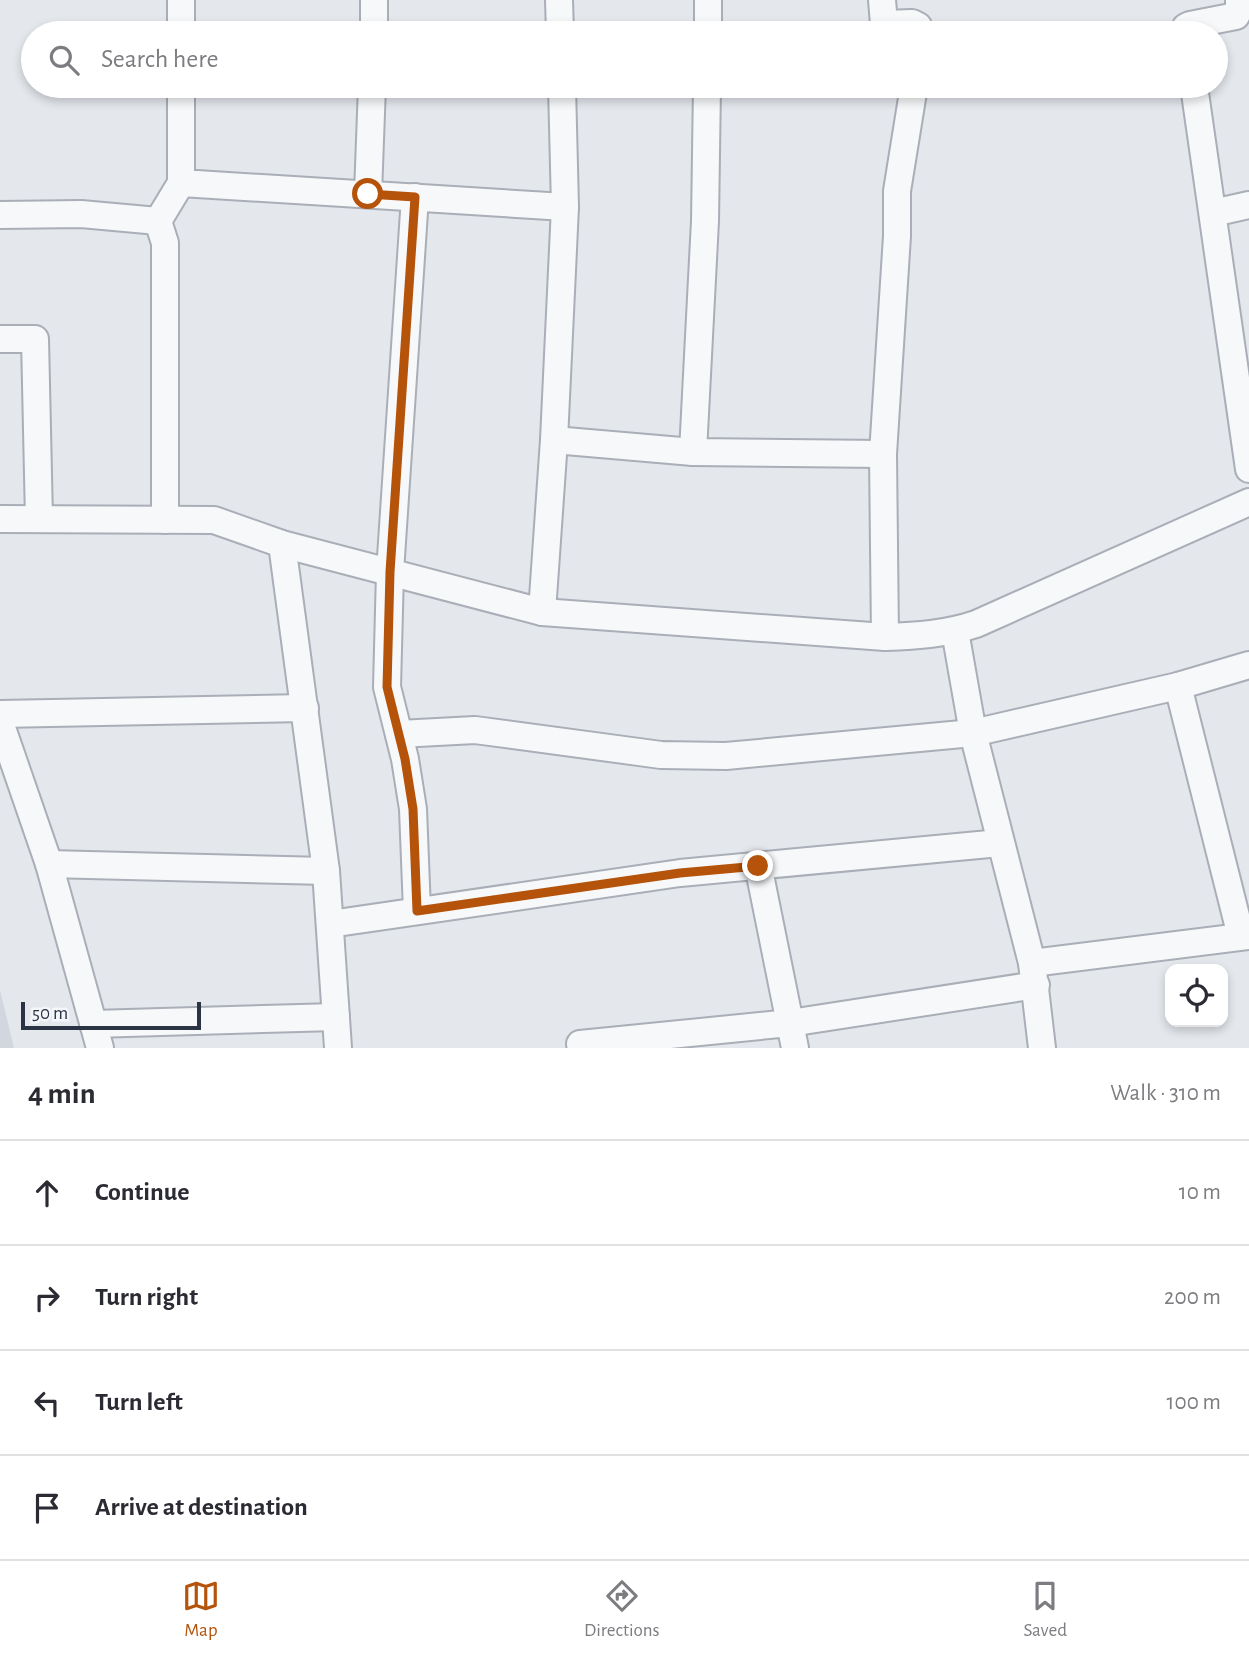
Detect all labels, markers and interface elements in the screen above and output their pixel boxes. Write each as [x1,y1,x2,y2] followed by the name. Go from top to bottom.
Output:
[21,21,1228,98] search box
[45,41,83,79] icon: search
[101,46,219,72] text: Search here
[352,178,383,209] route start
[742,850,773,881] route end
[1165,964,1228,1027] map controls
[1165,964,1228,1027] button: locate
[21,999,201,1031] scale bar
[32,1004,68,1023] text: 50 m
[28,1079,96,1109] text: 4 min
[1110,1082,1221,1105] text: Walk · 310 m
[28,1174,66,1212] icon: ahead
[95,1179,190,1205] text: Continue
[1179,1181,1221,1204] text: 10 m
[28,1279,66,1317] icon: right
[95,1284,198,1310] text: Turn right
[1164,1286,1221,1309] text: 200 m
[28,1384,66,1422] icon: left
[95,1389,183,1415] text: Turn left
[1167,1391,1221,1414] text: 100 m
[28,1489,66,1527] icon: arrive
[95,1494,308,1520] text: Arrive at destination
[182,1577,220,1642] tab: Map
[584,1577,660,1642] tab: Directions
[1024,1577,1067,1642] tab: Saved

